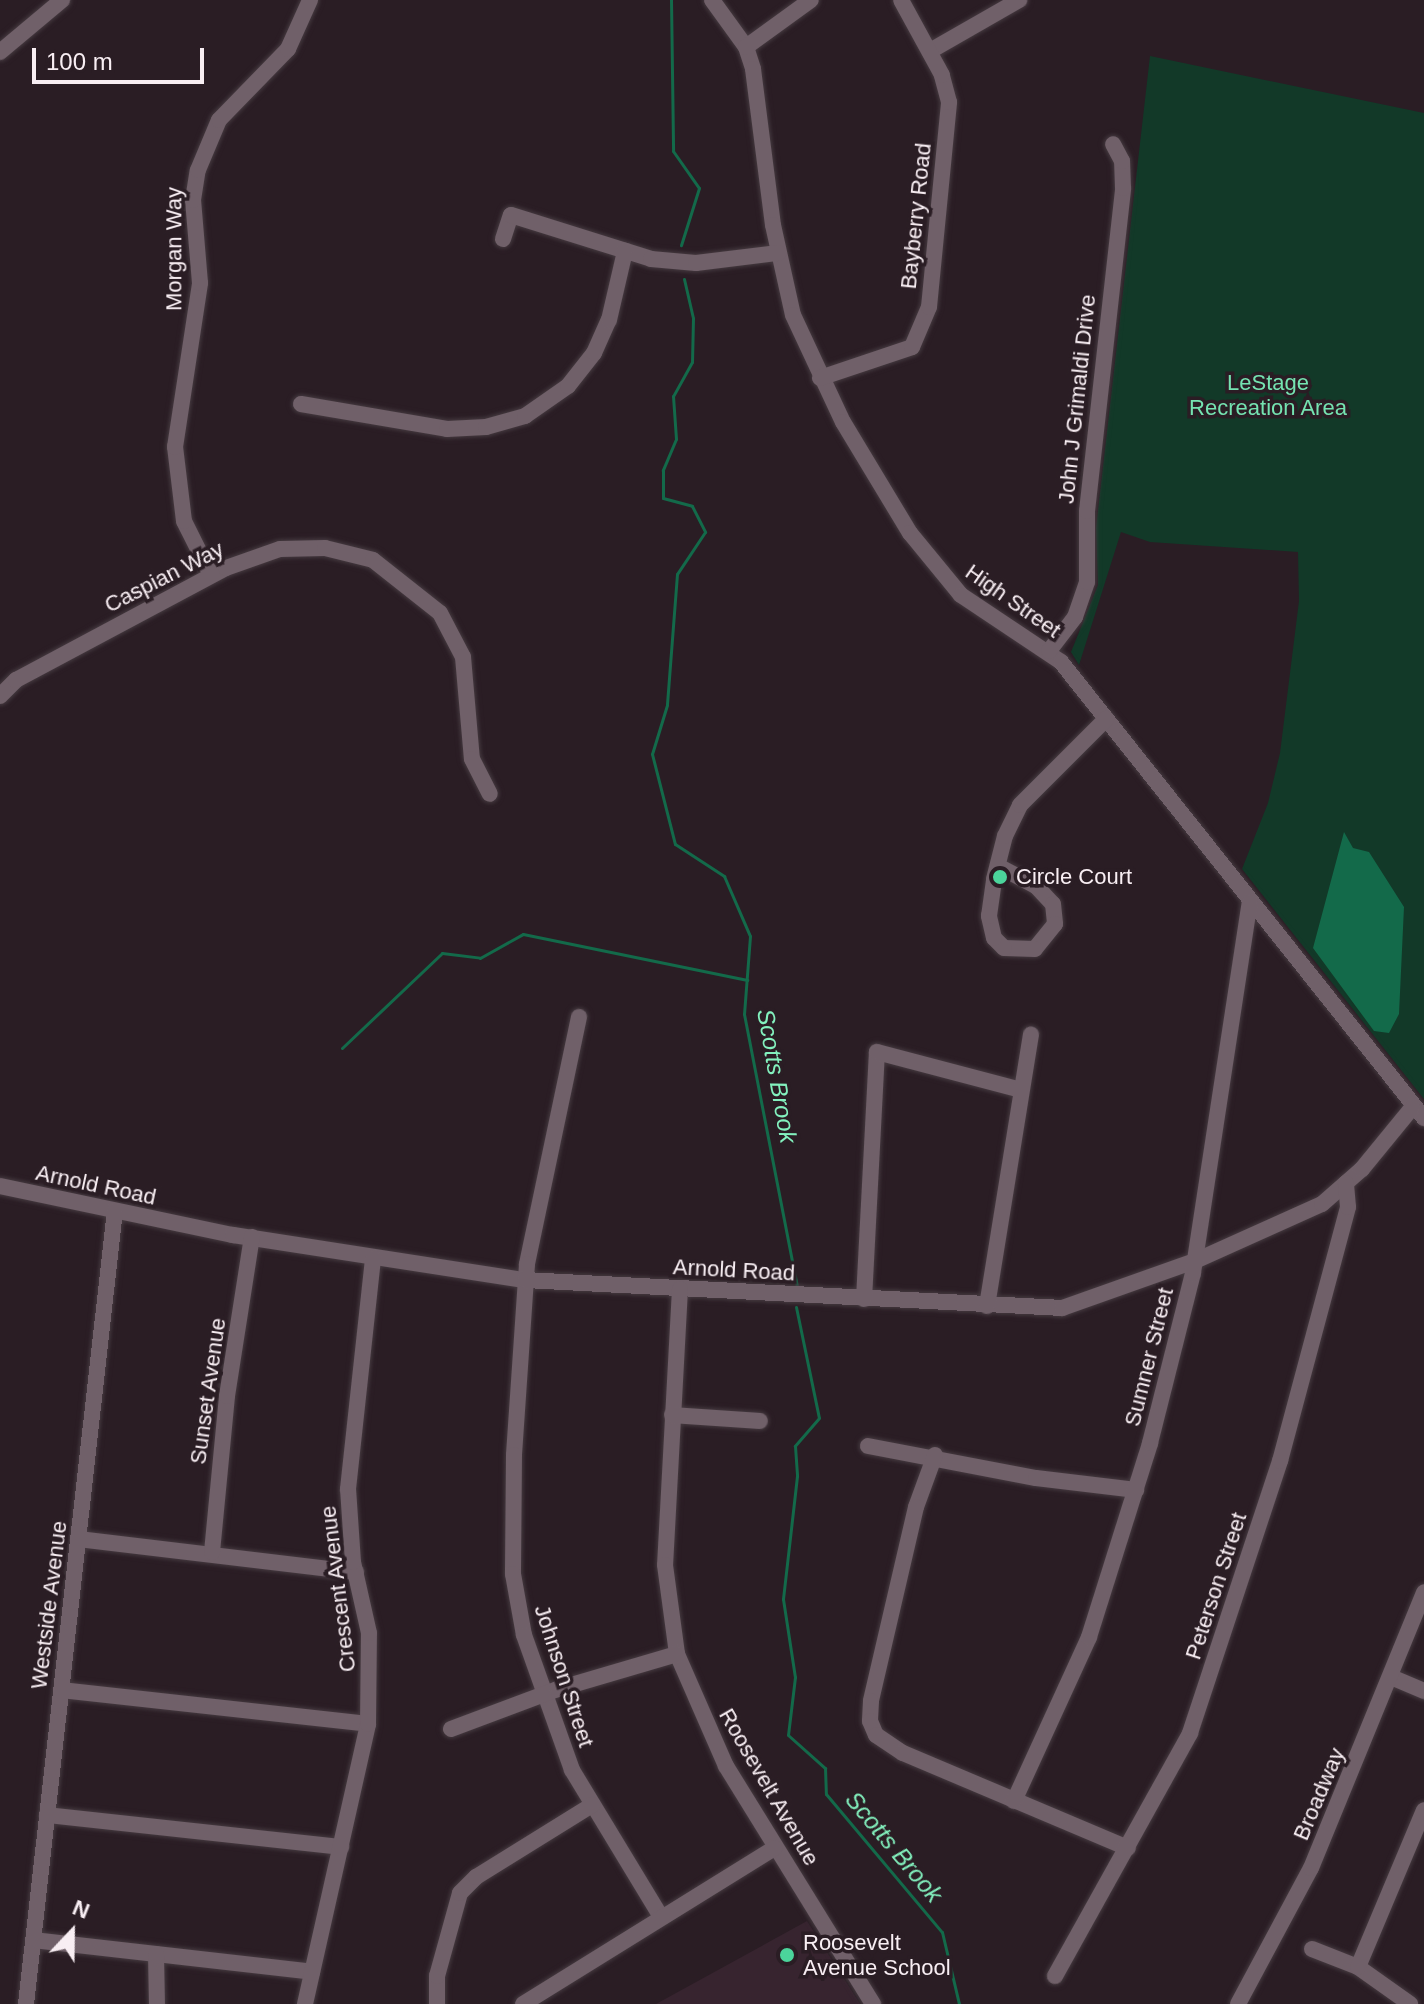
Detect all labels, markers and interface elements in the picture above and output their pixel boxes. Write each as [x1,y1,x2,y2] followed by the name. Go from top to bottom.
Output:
[36,32,208,82] scale bar
[46,48,113,75] text: 100 m
[895,142,937,290] street label: Bayberry Road
[161,187,187,311] street label: Morgan Way
[1053,293,1101,505] street label: John J Grimaldi Drive
[1189,369,1347,420] park label: LeStage Recreation Area
[100,536,228,618] street label: Caspian Way
[960,559,1066,643] street label: High Street
[1016,864,1132,890] place label: Circle Court
[991,868,1009,886] marker: Circle Court
[751,1007,803,1145] water label: Scotts Brook
[33,1159,159,1211] street label: Arnold Road
[672,1254,796,1286] street label: Arnold Road
[1119,1285,1179,1429] street label: Sumner Street
[185,1315,231,1467] street label: Sunset Avenue
[315,1504,361,1674] street label: Crescent Avenue
[1180,1509,1252,1663] street label: Peterson Street
[26,1519,72,1691] street label: Westside Avenue
[529,1602,599,1750] street label: Johnson Street
[713,1703,825,1871] street label: Roosevelt Avenue
[1288,1744,1350,1844] street label: Broadway
[839,1786,949,1908] water label: Scotts Brook
[32,1892,112,1972] north arrow
[69,1895,93,1924] text: N
[803,1929,951,1980] place label: Roosevelt Avenue School
[778,1946,796,1964] marker: Roosevelt Avenue School

